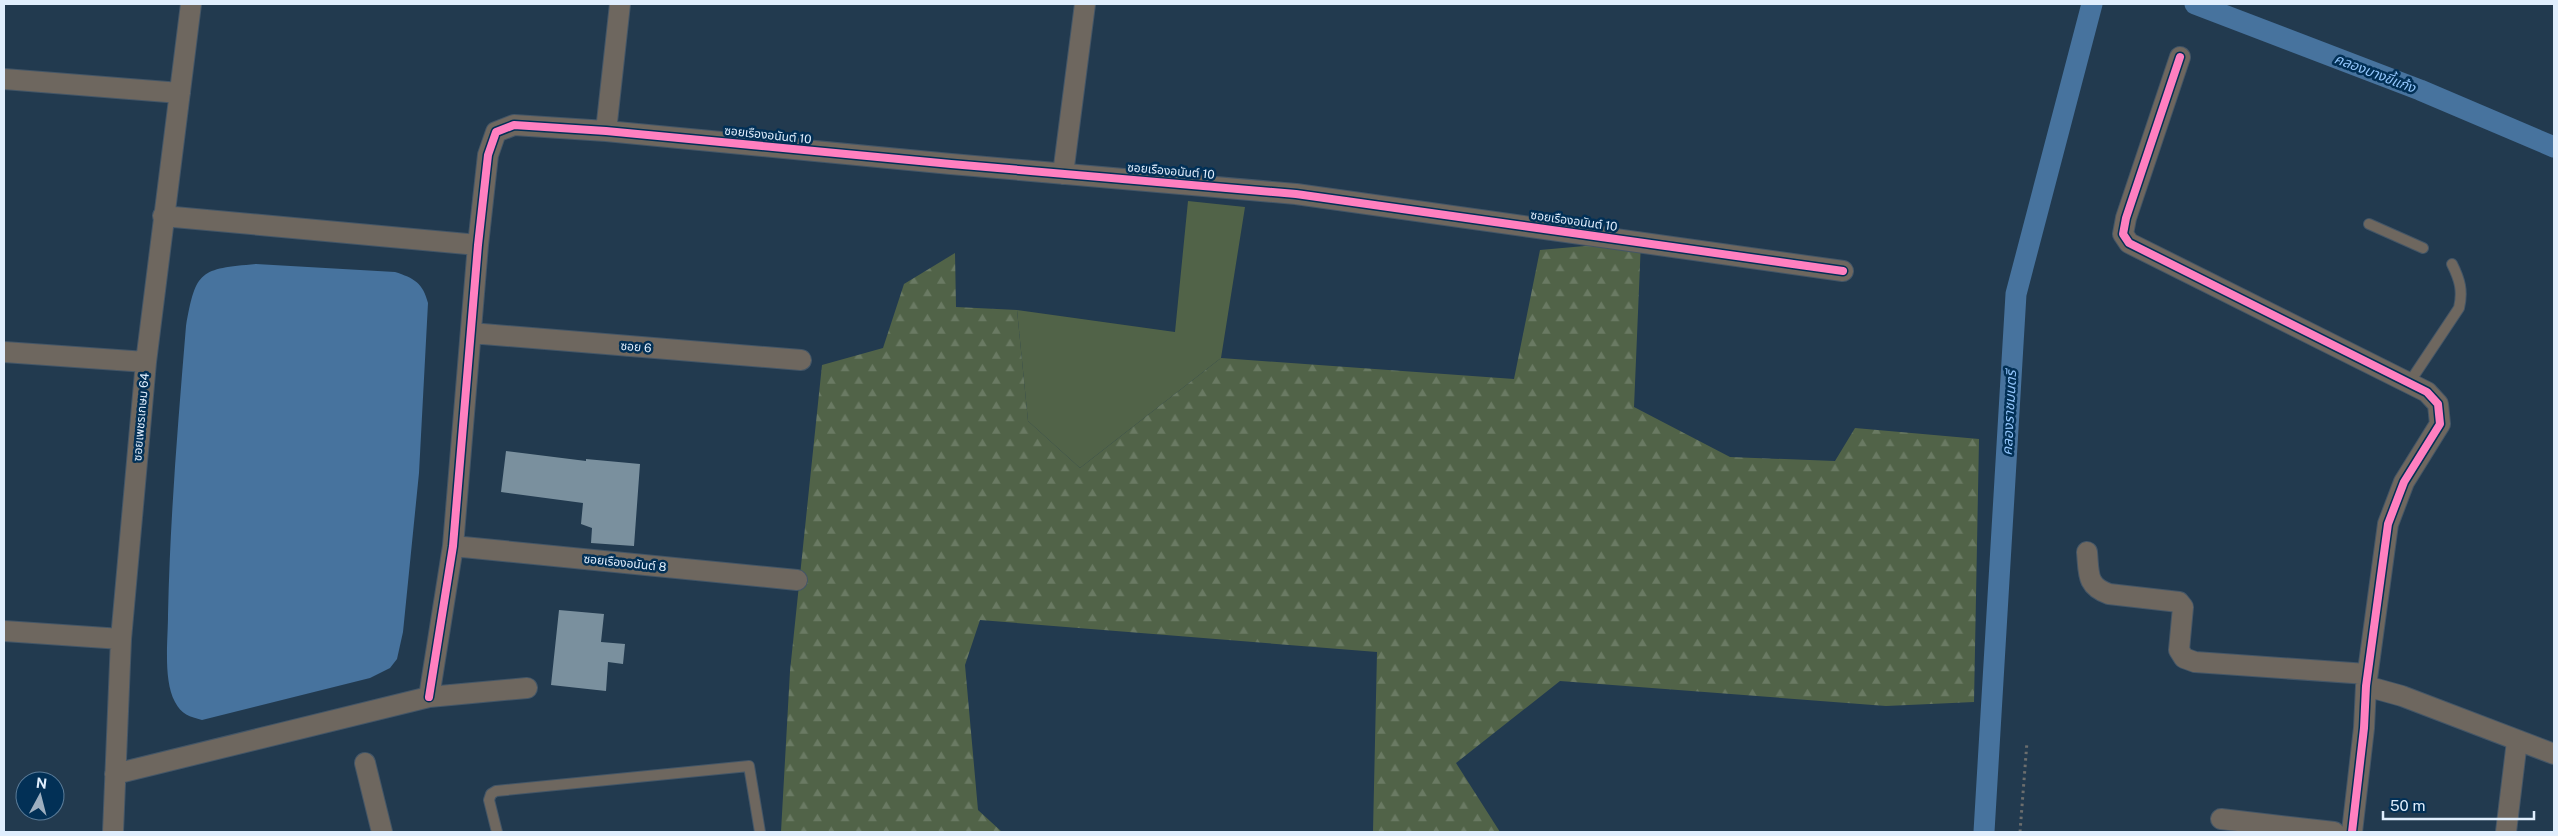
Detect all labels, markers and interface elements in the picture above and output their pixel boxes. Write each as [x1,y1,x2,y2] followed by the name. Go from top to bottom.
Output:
[2332,48,2420,96] water label: คลองบางขี้แก้ง
[724,123,812,147] street label: ซอยเรืองอนันต์ 10
[1127,160,1215,182] street label: ซอยเรืองอนันต์ 10
[1530,208,1618,234] street label: ซอยเรืองอนันต์ 10
[620,339,652,355] street label: ซอย 6
[1999,367,2019,456] water label: คลองราชมนตรี
[130,372,152,462] street label: ซอยเพชรเกษม 64
[583,552,667,574] street label: ซอยเรืองอนันต์ 8
[15,771,65,821] north arrow
[35,774,48,792] text: N
[2383,788,2534,820] scale bar
[2390,797,2425,814] text: 50 m

